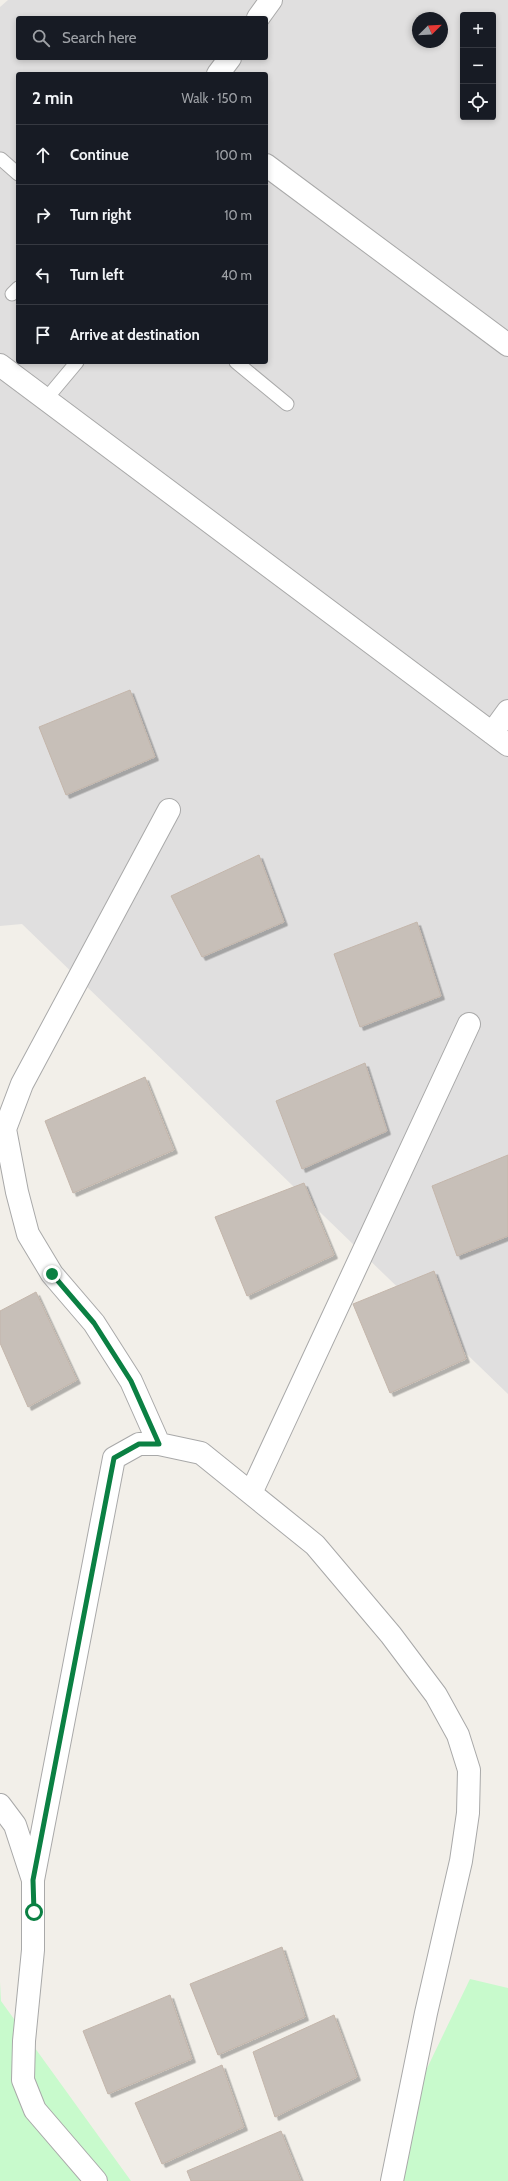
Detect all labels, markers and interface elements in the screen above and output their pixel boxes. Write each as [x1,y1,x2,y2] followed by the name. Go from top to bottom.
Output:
[412,12,448,48] north arrow
[460,12,496,120] map controls
[460,12,496,48] button: +
[16,16,268,60] search box
[30,27,52,49] icon: search
[62,29,137,47] text: Search here
[460,48,496,84] button: −
[460,84,496,120] button: locate
[32,88,73,108] text: 2 min
[181,90,252,106] text: Walk · 150 m
[32,144,54,166] icon: ahead
[70,146,129,164] text: Continue
[215,147,252,163] text: 100 m
[32,204,54,226] icon: right
[70,206,131,224] text: Turn right
[224,207,252,223] text: 10 m
[32,264,54,286] icon: left
[70,266,124,284] text: Turn left
[221,267,252,283] text: 40 m
[32,324,54,346] icon: arrive
[70,326,200,344] text: Arrive at destination
[43,1265,61,1283] route end
[25,1903,43,1921] route start

